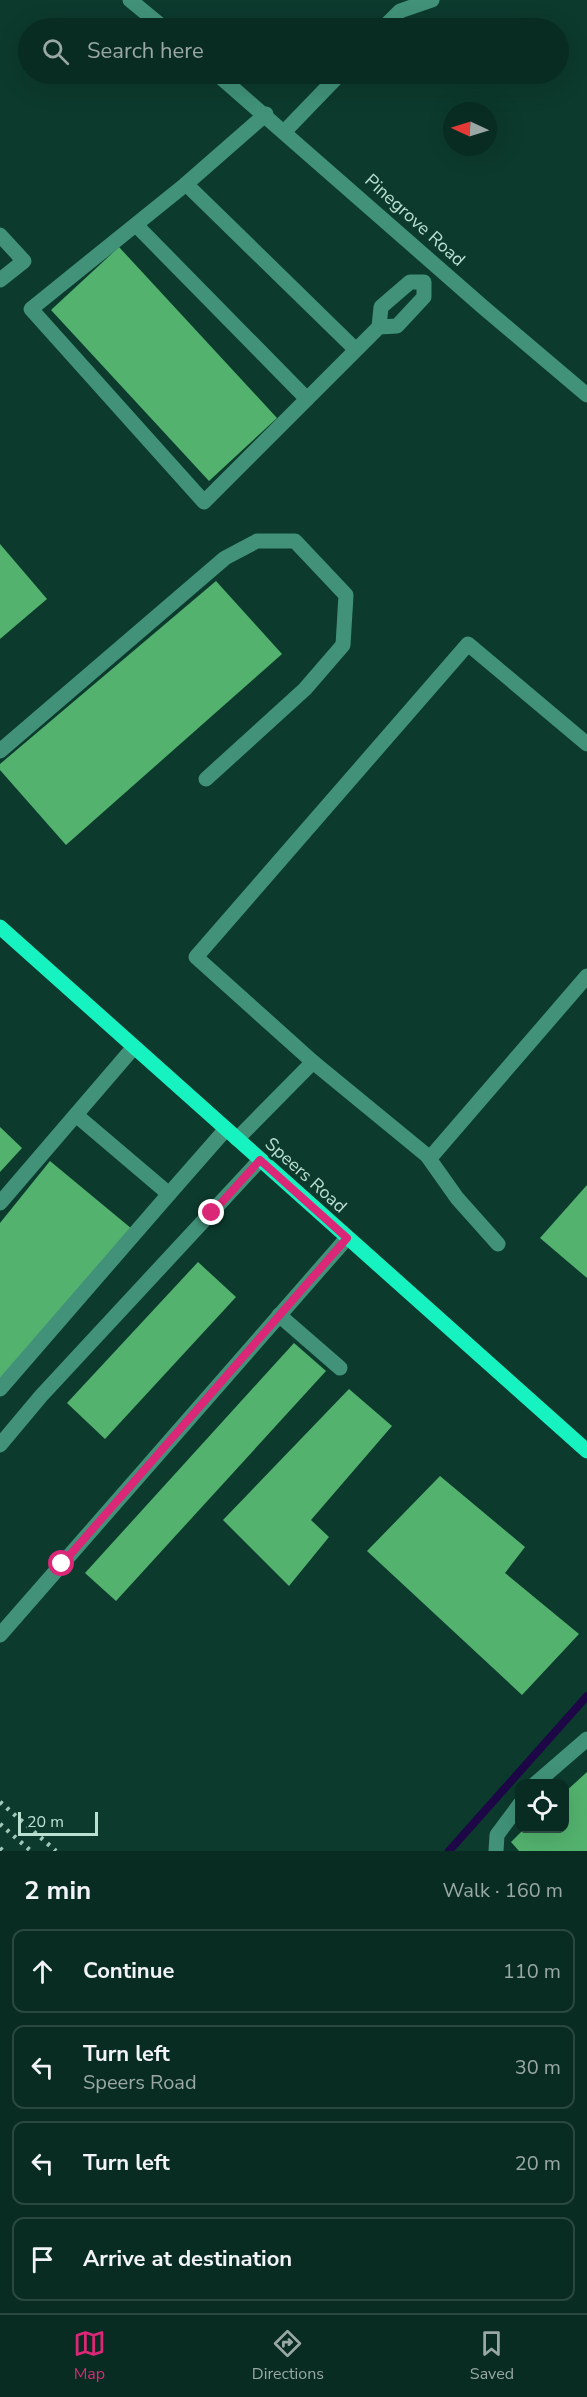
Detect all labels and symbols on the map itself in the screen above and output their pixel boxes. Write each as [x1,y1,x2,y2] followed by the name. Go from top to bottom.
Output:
[443,102,497,156] north arrow
[360,168,470,272] street label: Pinegrove Road
[260,1132,352,1218] street label: Speers Road
[198,1199,224,1225] route end
[48,1550,74,1576] route start
[18,1809,98,1836] scale bar

